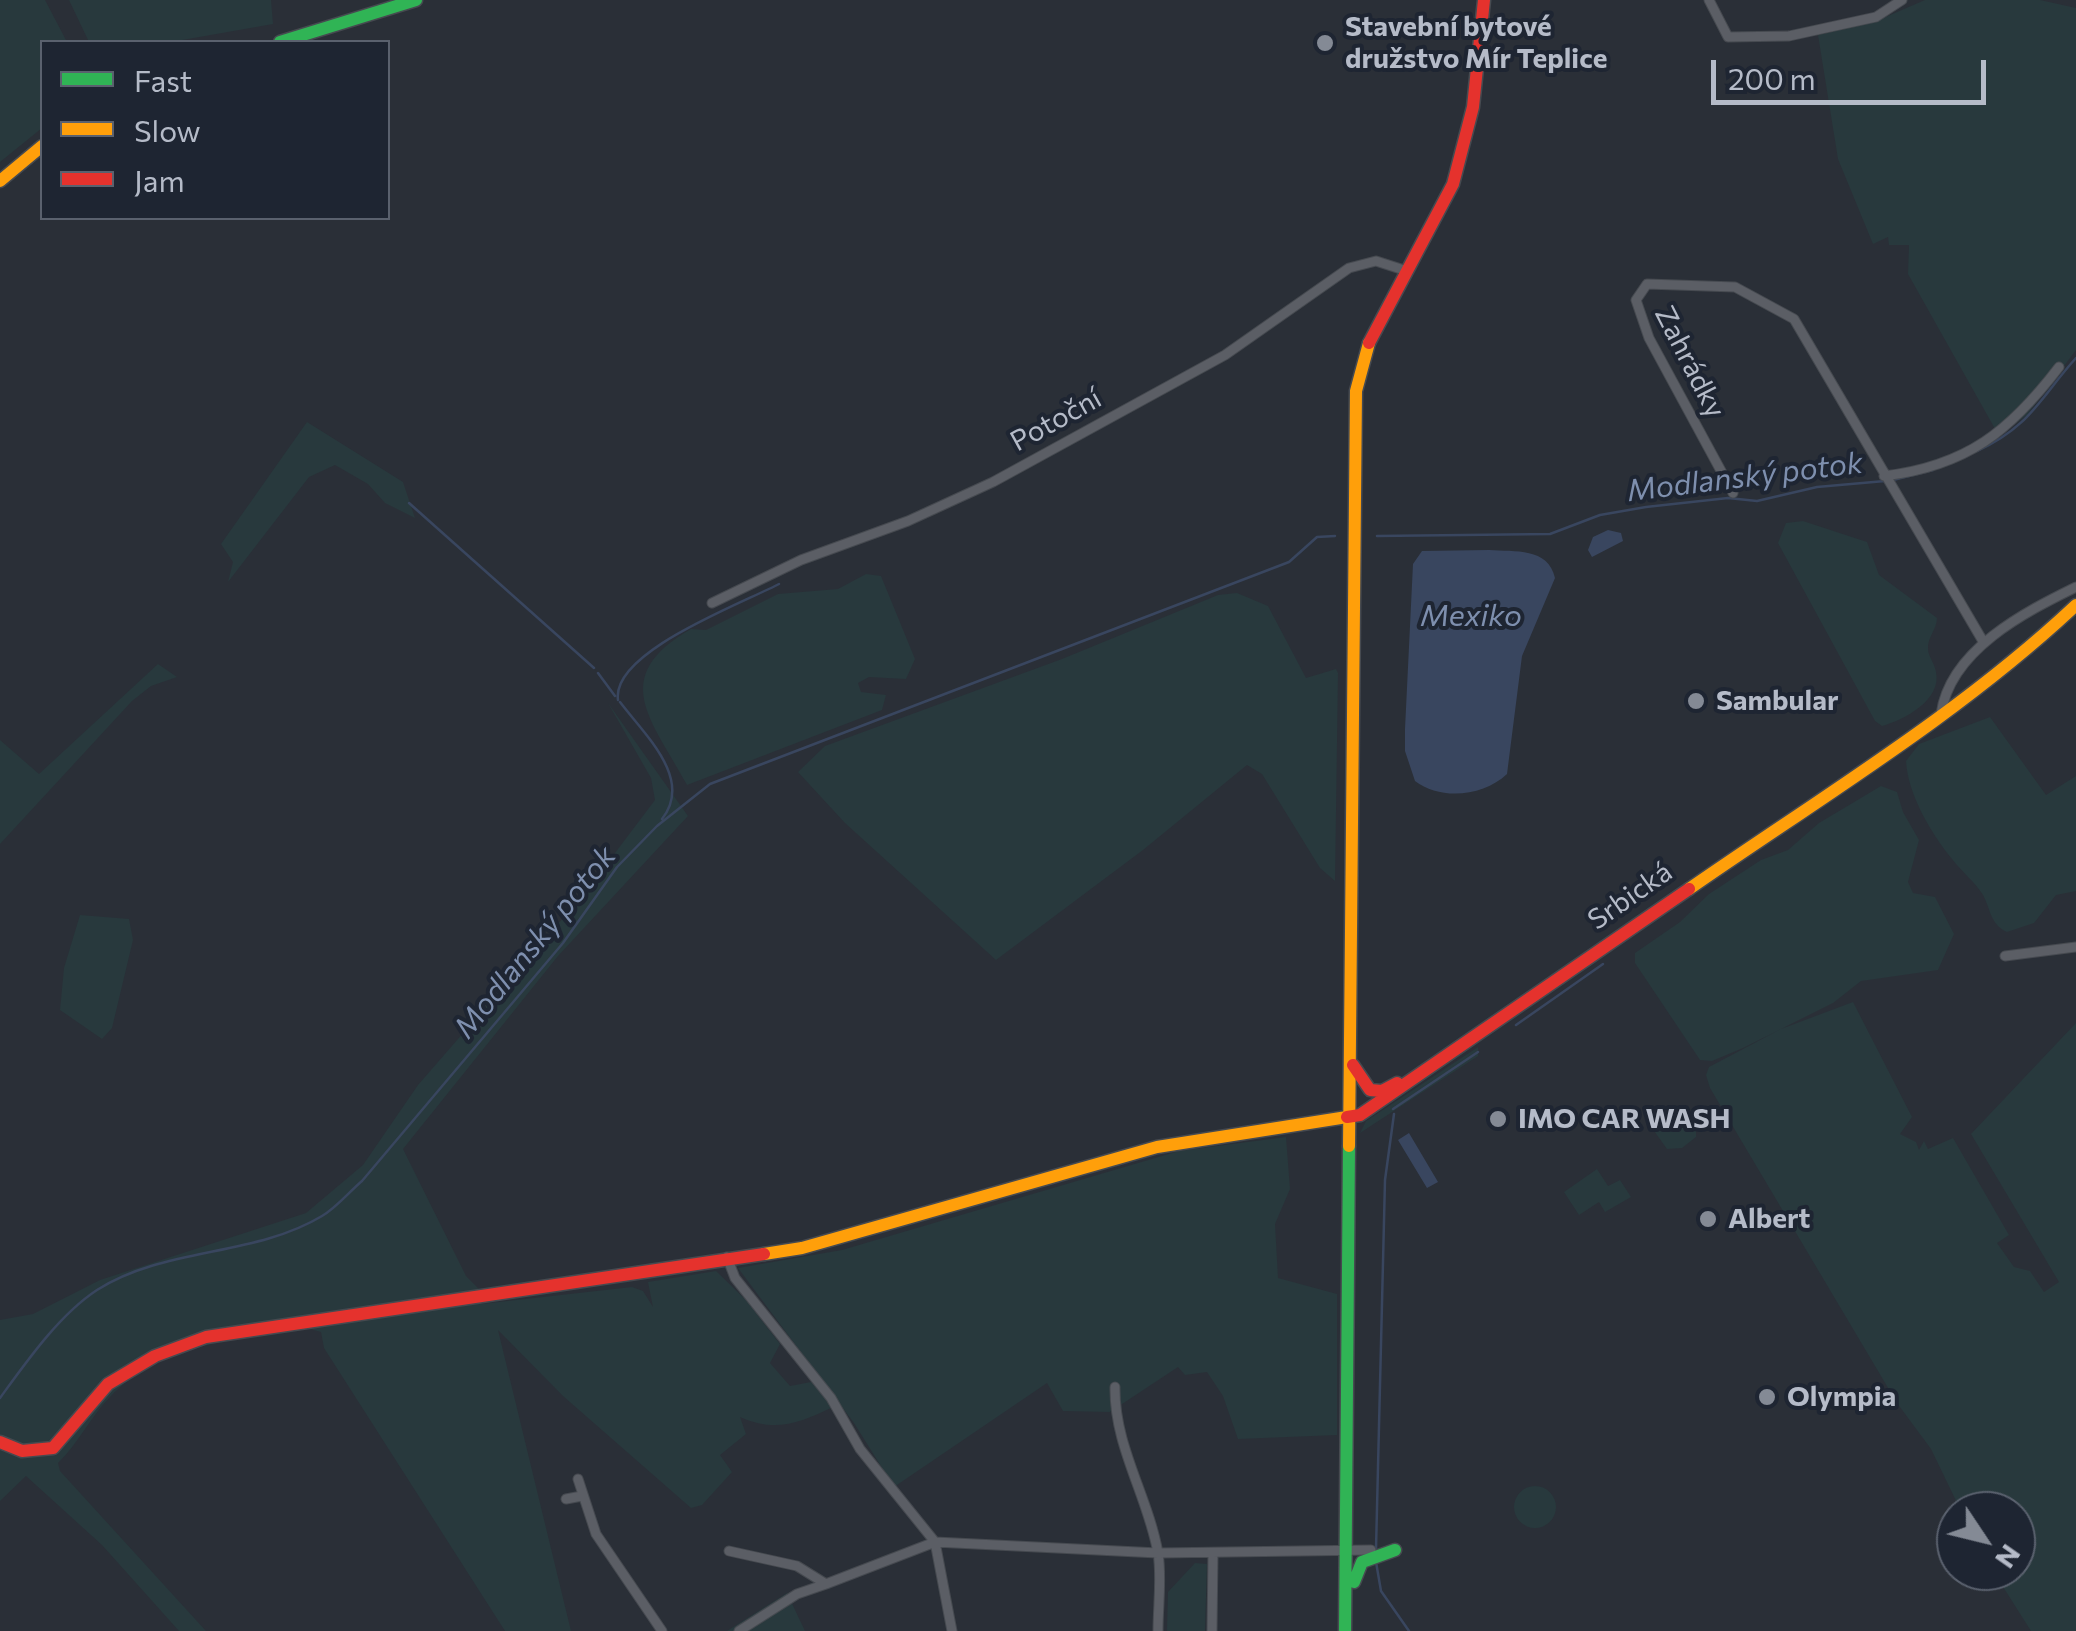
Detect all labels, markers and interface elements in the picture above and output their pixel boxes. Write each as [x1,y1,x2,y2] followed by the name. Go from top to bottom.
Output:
[1345,10,1607,76] place label: Stavební bytové družstvo Mír Teplice
[1314,32,1336,54] marker: Stavební bytové družstvo Mír Teplice
[40,40,390,220] legend
[1716,40,1991,102] scale bar
[1728,59,1816,96] text: 200 m
[134,61,192,98] text: Fast
[134,111,201,148] text: Slow
[134,161,185,198] text: Jam
[1648,301,1732,423] street label: Zahrádky
[1005,381,1107,459] street label: Potoční
[1625,445,1865,509] water label: Modlanský potok
[1420,598,1522,634] water label: Mexiko
[1716,684,1838,718] place label: Sambular
[1685,690,1707,712] marker: Sambular
[446,839,624,1045] water label: Modlanský potok
[1581,855,1679,937] street label: Srbická
[1518,1102,1731,1136] place label: IMO CAR WASH
[1487,1108,1509,1130] marker: IMO CAR WASH
[1728,1202,1810,1236] place label: Albert
[1697,1208,1719,1230] marker: Albert
[1787,1380,1896,1414] place label: Olympia
[1756,1386,1778,1408] marker: Olympia
[1936,1491,2036,1591] north arrow
[1989,1539,2029,1575] text: N

